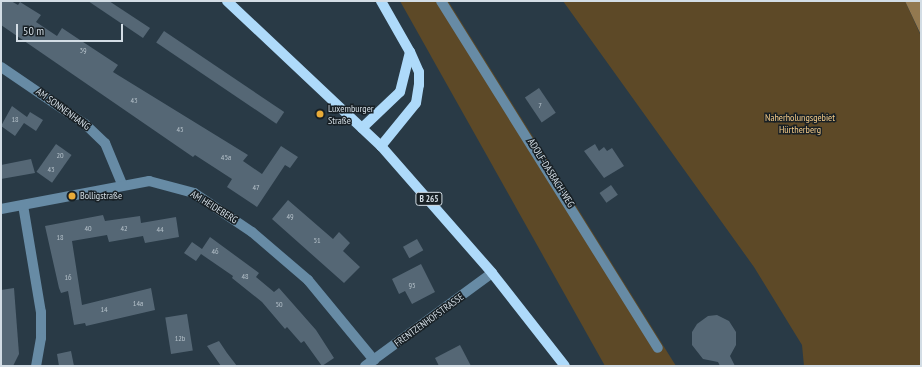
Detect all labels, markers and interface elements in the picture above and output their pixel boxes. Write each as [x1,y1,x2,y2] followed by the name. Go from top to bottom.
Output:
[18,16,125,42] scale bar
[23,23,44,38] text: 50 m
[79,46,87,56] house number: 39
[34,85,92,133] street label: AM SONNENHANG
[130,96,138,106] house number: 43
[538,101,542,111] house number: 7
[328,102,374,126] place label: Luxemburger Straße
[315,109,325,119] marker: Luxemburger Straße
[765,111,835,134] park label: Naherholungsgebiet Hürtherberg
[11,115,19,125] house number: 18
[176,125,184,135] house number: 45
[525,136,577,210] street label: ADOLF-DASBACH-WEG
[56,151,64,161] house number: 20
[221,153,231,163] house number: 45a
[47,165,55,175] house number: 43
[252,183,260,193] house number: 47
[188,188,240,226] street label: AM HEIDEBERG
[80,190,122,202] place label: Bolligstraße
[67,191,77,201] marker: Bolligstraße
[415,192,443,206] road number: B 265
[286,212,294,222] house number: 49
[84,224,92,234] house number: 40
[120,224,128,234] house number: 42
[156,225,164,235] house number: 44
[56,233,64,243] house number: 18
[313,236,321,246] house number: 51
[211,247,219,257] house number: 46
[241,272,249,282] house number: 48
[64,273,72,283] house number: 16
[408,281,416,291] house number: 95
[392,291,466,349] street label: FRENTZENHOFSTRASSE
[133,299,143,309] house number: 14a
[275,300,283,310] house number: 50
[100,305,108,315] house number: 14
[175,334,185,344] house number: 12b

